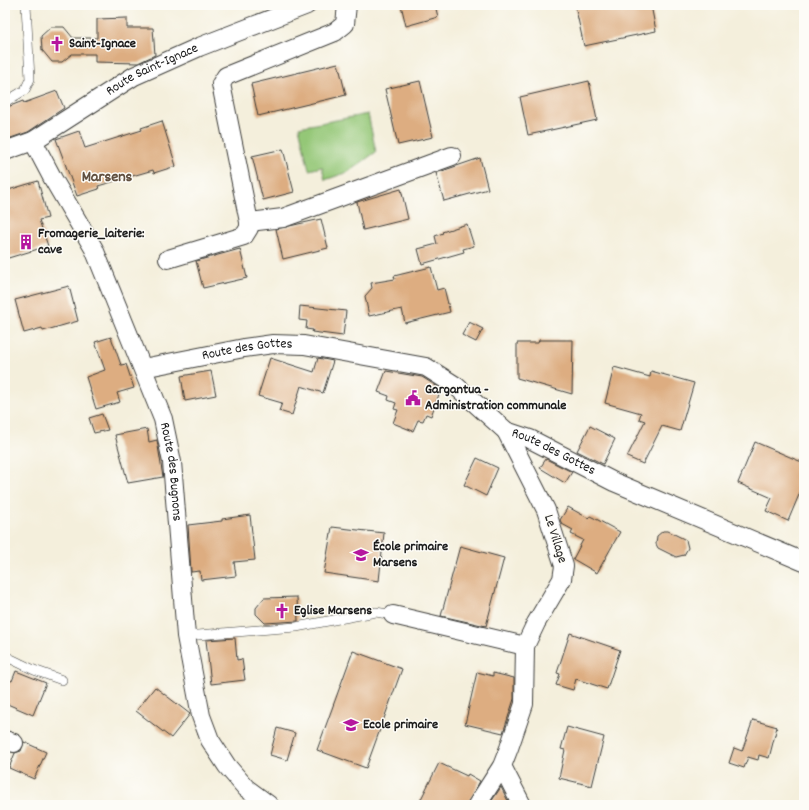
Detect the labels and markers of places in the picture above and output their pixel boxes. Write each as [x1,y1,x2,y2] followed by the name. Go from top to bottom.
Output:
[69,34,136,54] place label: Saint-Ignace
[48,35,66,53] church icon: Saint-Ignace
[38,224,145,260] place label: Fromagerie_laiterie: cave
[17,233,35,251] building icon: Fromagerie_laiterie: cave
[425,380,567,416] place label: Gargantua - Administration communale
[404,389,422,407] public building icon: Gargantua - Administration communale
[373,537,448,573] place label: École primaire Marsens
[352,546,370,564] school or university icon: École primaire Marsens
[294,601,372,621] place label: Eglise Marsens
[273,602,291,620] church icon: Eglise Marsens
[363,715,438,735] place label: Ecole primaire
[342,716,360,734] school or university icon: Ecole primaire

